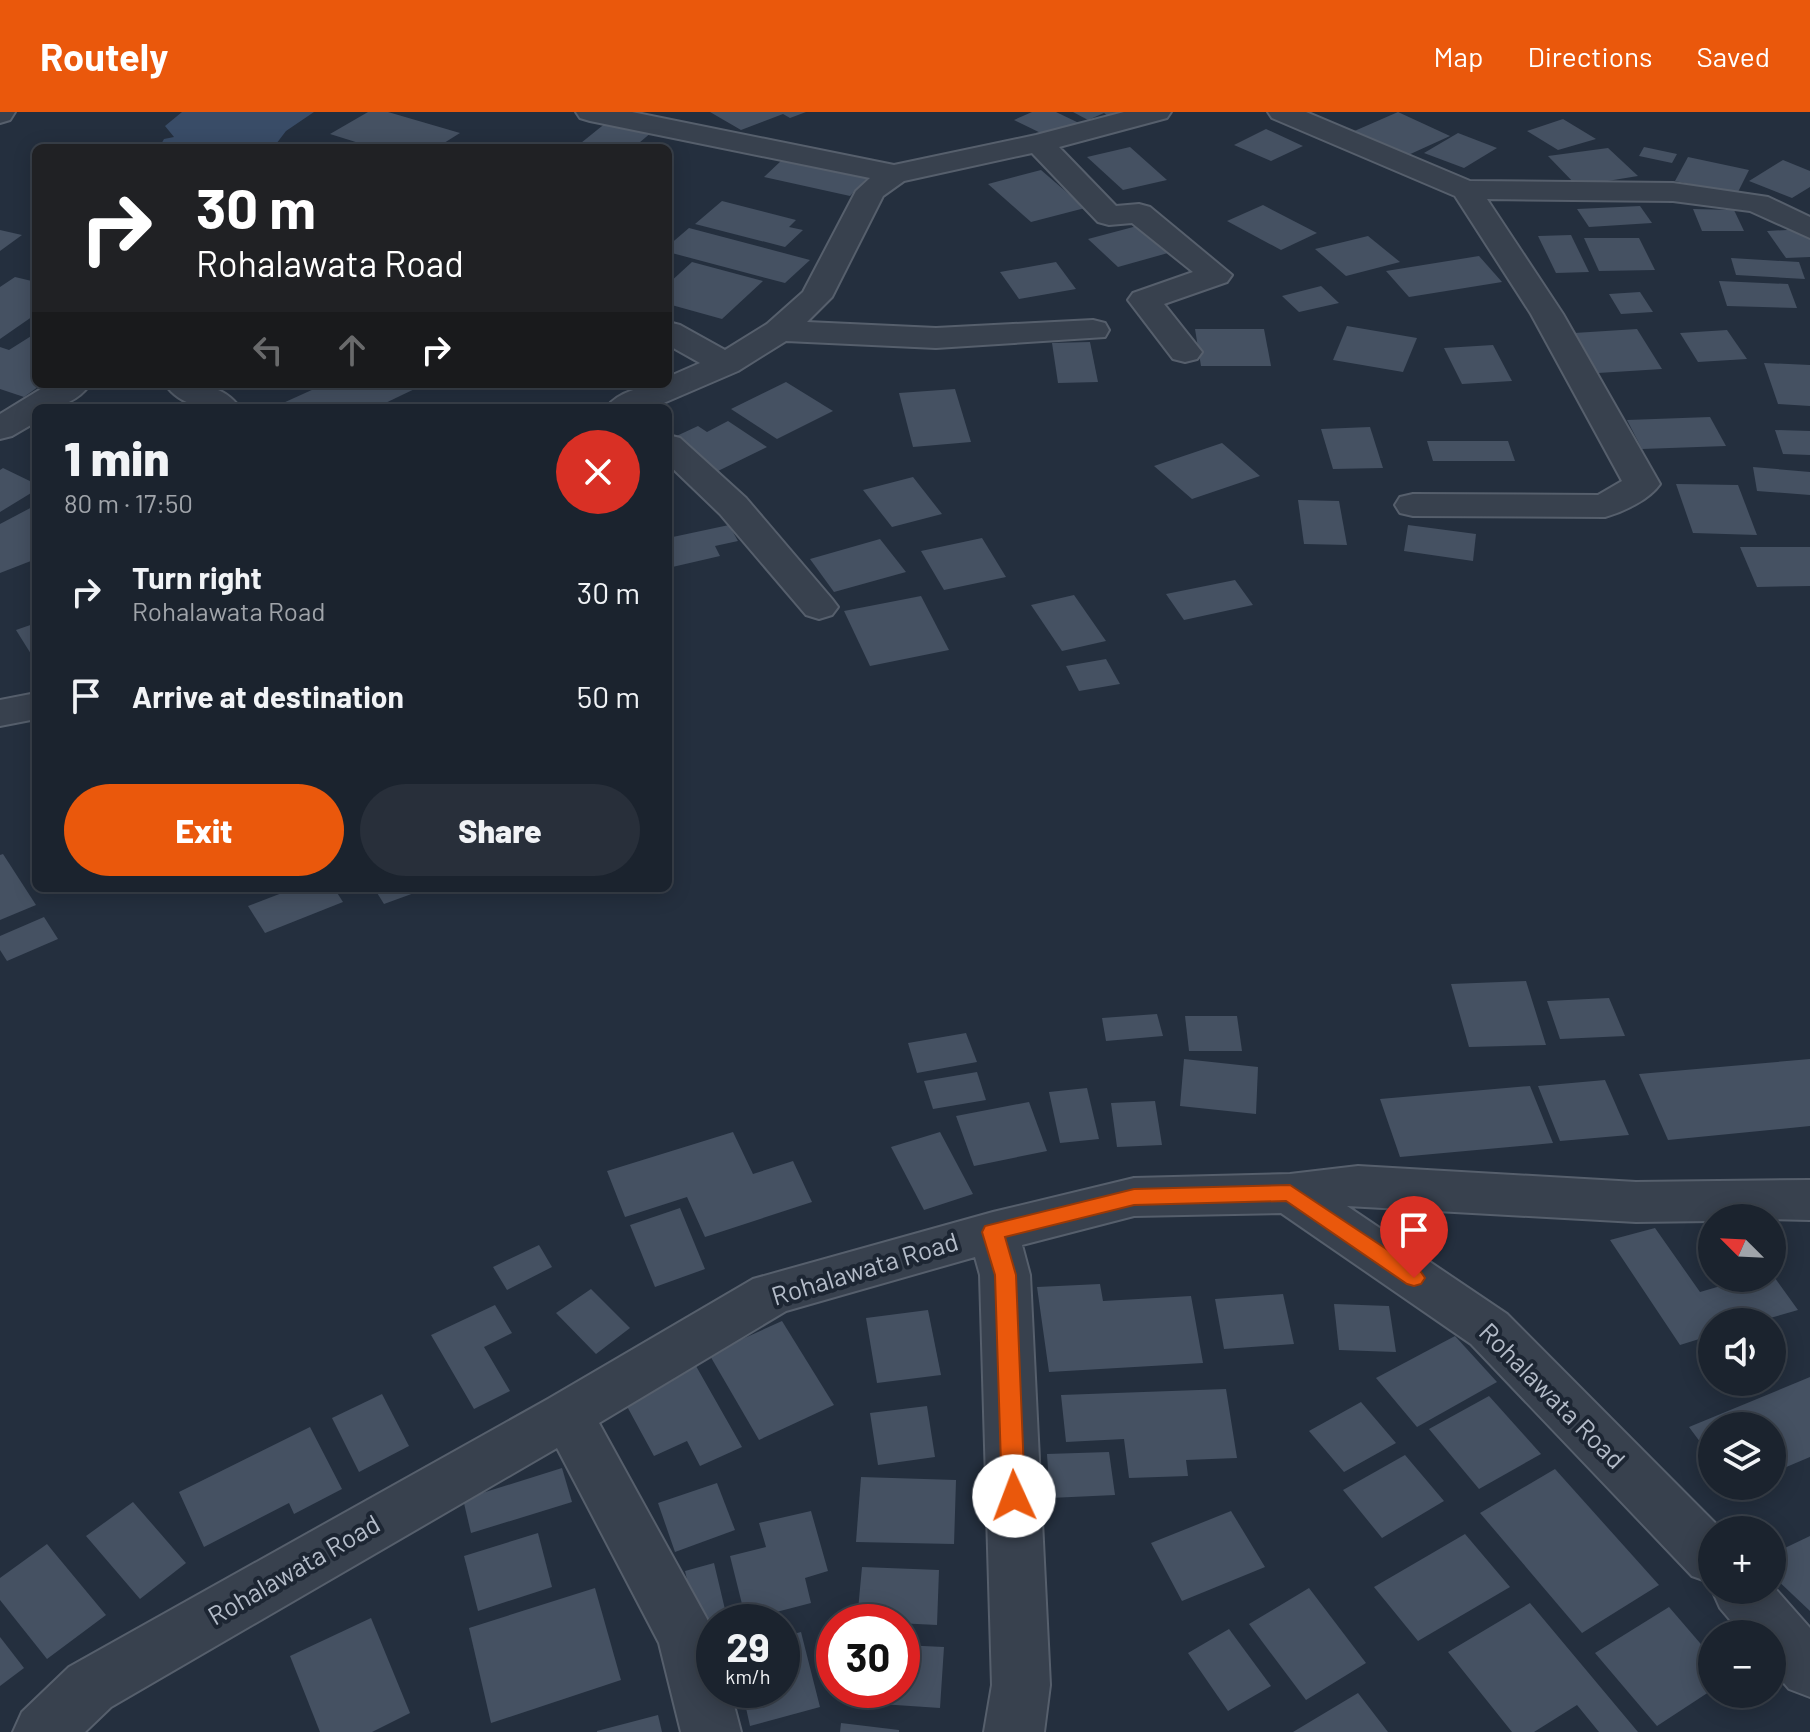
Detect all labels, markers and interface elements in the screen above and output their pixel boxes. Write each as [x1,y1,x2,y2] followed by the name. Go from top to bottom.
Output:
[40,33,168,79] text: Routely
[1434,39,1483,73] text: Map
[1527,39,1653,73] text: Directions
[1697,39,1770,73] text: Saved
[196,173,316,240] text: 30 m
[64,176,168,280] icon: right
[196,241,464,284] text: Rohalawata Road
[246,328,290,372] icon: left
[330,328,374,372] icon: ahead
[414,328,458,372] icon: right
[64,428,170,486] text: 1 min
[556,430,640,514] button: close
[64,487,193,518] text: 80 m · 17:50
[132,559,262,595] text: Turn right
[64,570,108,614] icon: right
[577,574,640,610] text: 30 m
[132,595,326,626] text: Rohalawata Road
[64,674,108,718] icon: arrive
[132,678,404,714] text: Arrive at destination
[577,678,640,714] text: 50 m
[64,784,344,876] button: Exit
[360,784,640,876] button: Share
[1380,1196,1448,1278] pin
[1698,1204,1786,1292] north arrow
[1698,1204,1786,1708] map controls
[1392,1208,1436,1252] icon: arrive
[768,1224,962,1311] street label: Rohalawata Road
[1698,1308,1786,1396] button: sound
[1474,1316,1632,1474] street label: Rohalawata Road
[1698,1412,1786,1500] button: layers
[972,1454,1056,1538] position arrow
[202,1507,385,1630] street label: Rohalawata Road
[1698,1516,1786,1604] button: +
[816,1604,920,1708] speed limit sign: 30
[1698,1620,1786,1708] button: −
[726,1622,770,1670] text: 29
[725,1664,771,1688] text: km/h

